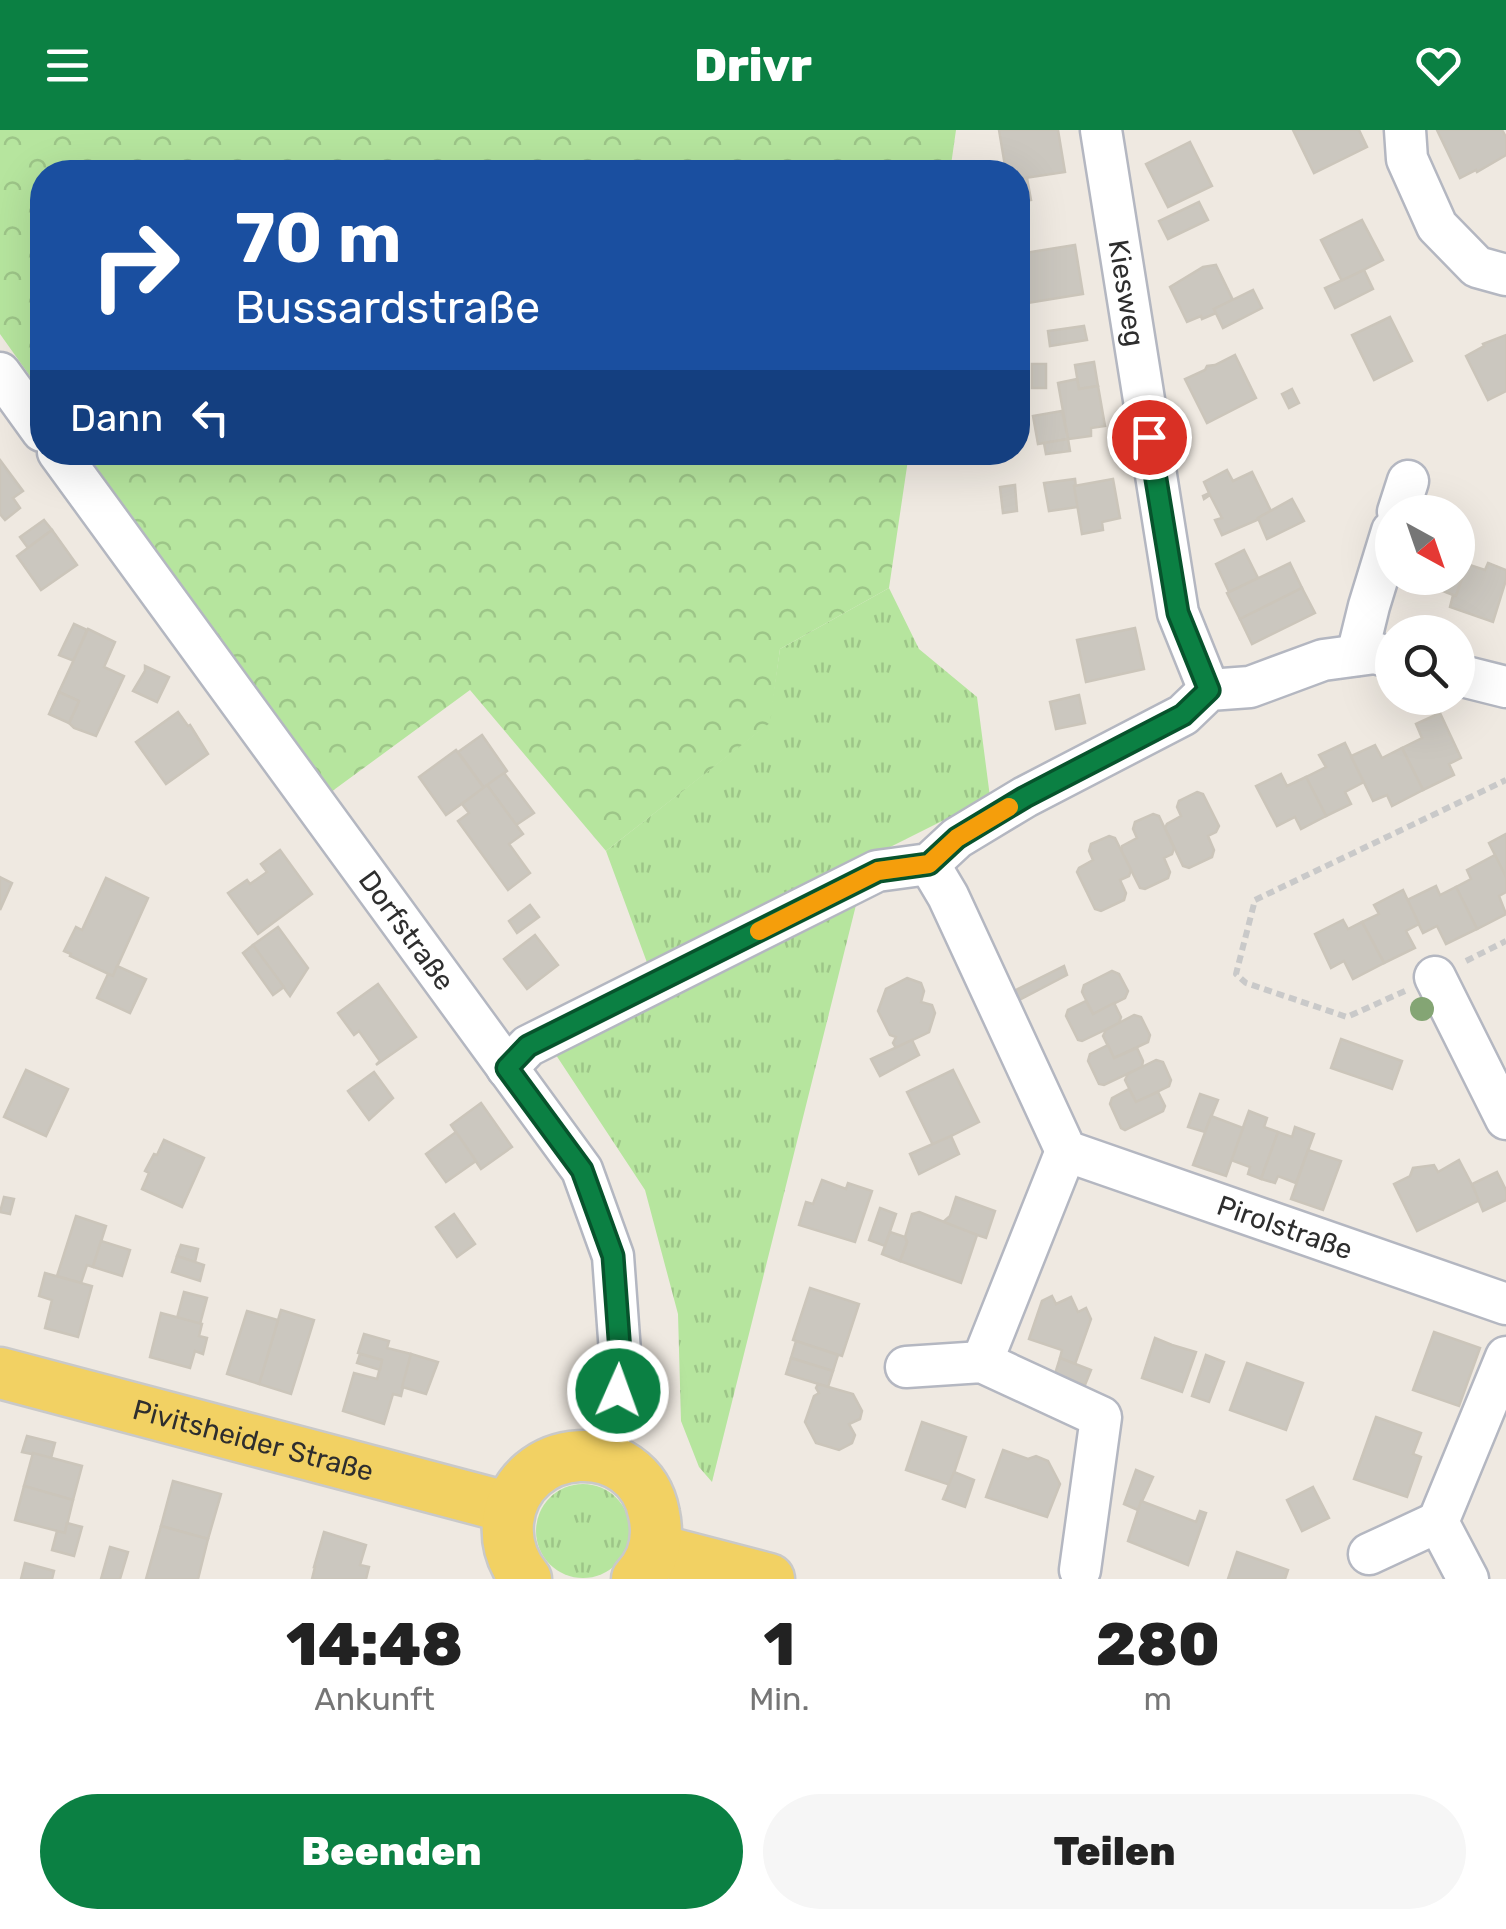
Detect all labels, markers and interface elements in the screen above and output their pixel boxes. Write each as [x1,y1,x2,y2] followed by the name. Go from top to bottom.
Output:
[40,38,95,93] icon: menu
[1411,38,1466,93] icon: heart
[694,39,812,92] text: Drivr
[235,197,402,280] text: 70 m
[70,200,200,330] icon: right
[1102,237,1151,349] street label: Kiesweg
[235,281,540,334] text: Bussardstraße
[183,390,238,445] icon: left
[70,395,163,441] text: Dann
[1107,395,1192,480] pin
[1122,410,1177,465] icon: arrive
[1375,495,1475,595] north arrow
[1375,495,1475,715] map controls
[1375,615,1475,715] button: search
[352,864,461,997] street label: Dorfstraße
[1213,1189,1357,1266] street label: Pirolstraße
[566,1339,670,1443] position arrow
[129,1393,377,1488] street label: Pivitsheider Straße
[286,1609,463,1680] text: 14:48
[763,1609,795,1680] text: 1
[1096,1609,1220,1680] text: 280
[314,1680,435,1718] text: Ankunft
[749,1680,810,1718] text: Min.
[1144,1680,1172,1718] text: m
[40,1794,743,1909] button: Beenden
[763,1794,1466,1909] button: Teilen

